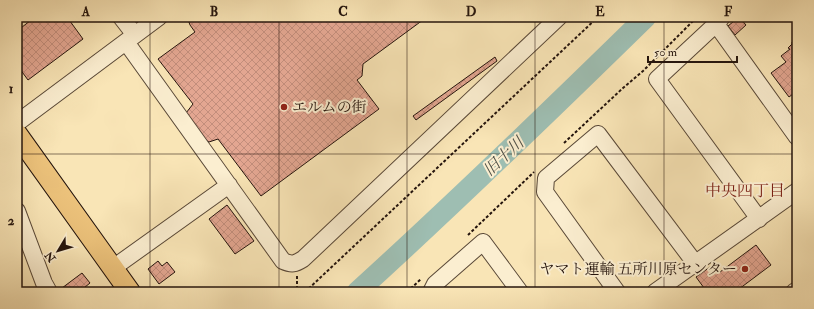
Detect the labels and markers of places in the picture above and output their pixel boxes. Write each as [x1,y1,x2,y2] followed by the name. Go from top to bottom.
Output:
[292,98,366,117] place label: エルムの街
[279,102,289,112] marker: エルムの街
[539,260,737,279] place label: ヤマト運輸 五所川原センター
[740,264,750,274] marker: ヤマト運輸 五所川原センター

